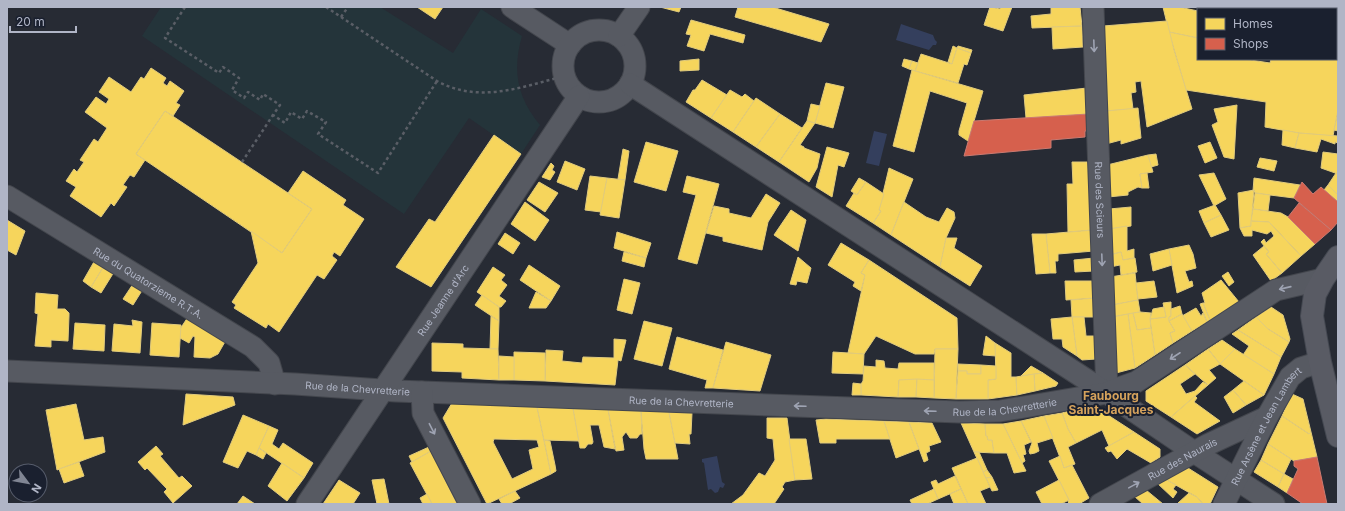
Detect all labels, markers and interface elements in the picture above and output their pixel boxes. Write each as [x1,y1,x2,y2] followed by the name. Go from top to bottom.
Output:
[10,8,76,34] scale bar
[1197,8,1337,60] legend
[16,14,45,29] text: 20 m
[1233,16,1273,31] text: Homes
[1233,36,1269,51] text: Shops
[1091,39,1098,52] one-way arrow
[1093,161,1107,238] street label: Rue des Scieurs
[91,244,206,321] street label: Rue du Quatorzieme R.T.A.
[1099,253,1106,266] one-way arrow
[415,262,471,338] street label: Rue Jeanne d'Arc
[1279,284,1292,292] one-way arrow
[1170,352,1181,360] one-way arrow
[1228,364,1304,487] street label: Rue Arsène et Jean Lambert
[305,379,410,398] street label: Rue de la Chevretterie
[1069,388,1154,417] district label: Faubourg Saint-Jacques
[629,394,734,410] street label: Rue de la Chevretterie
[952,396,1058,418] street label: Rue de la Chevretterie
[794,402,807,410] one-way arrow
[924,407,937,415] one-way arrow
[428,422,436,434] one-way arrow
[1146,435,1219,483] street label: Rue des Naurais
[8,463,48,503] north arrow
[28,481,45,496] text: N
[1128,481,1140,488] one-way arrow

